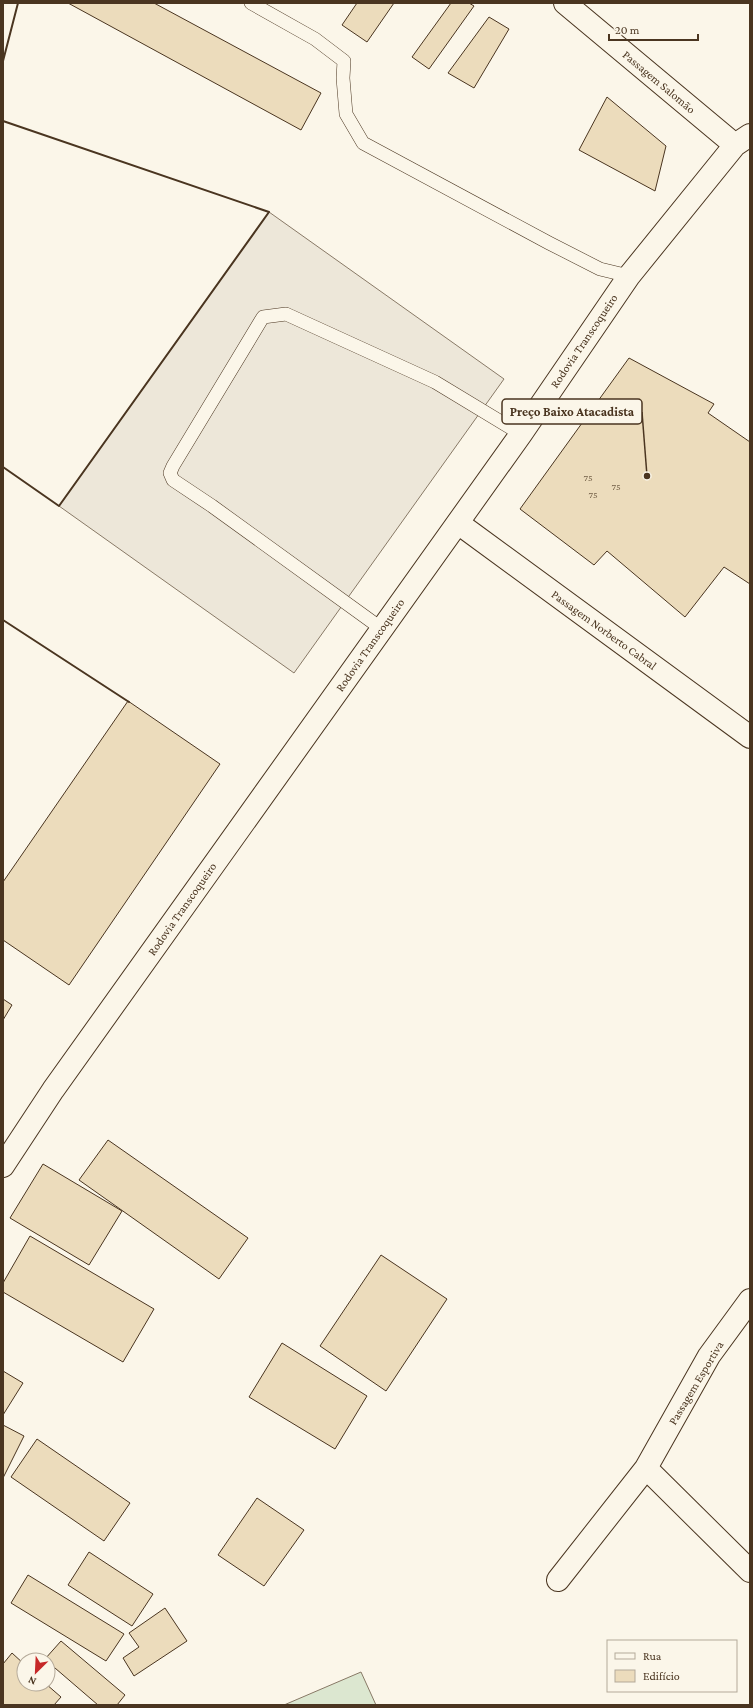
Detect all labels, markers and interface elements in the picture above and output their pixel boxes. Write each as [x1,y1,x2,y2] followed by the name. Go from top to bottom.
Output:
[609,16,698,42] scale bar
[615,23,640,37] text: 20 m
[620,47,698,117] street label: Passagem Salomão
[547,291,621,391] street label: Rodovia Transcoqueiro
[502,399,642,424] callout: Preço Baixo Atacadista
[510,404,635,419] text: Preço Baixo Atacadista
[583,472,593,483] house number: 75
[611,481,621,492] house number: 75
[588,489,598,500] house number: 75
[549,587,659,673] street label: Passagem Norberto Cabral
[333,596,407,694] street label: Rodovia Transcoqueiro
[145,860,219,958] street label: Rodovia Transcoqueiro
[665,1338,727,1427] street label: Passagem Esportiva
[607,1640,737,1692] legend
[643,1649,662,1663] text: Rua
[16,1652,56,1692] north arrow
[643,1669,680,1683] text: Edifício
[26,1674,38,1688] text: N

